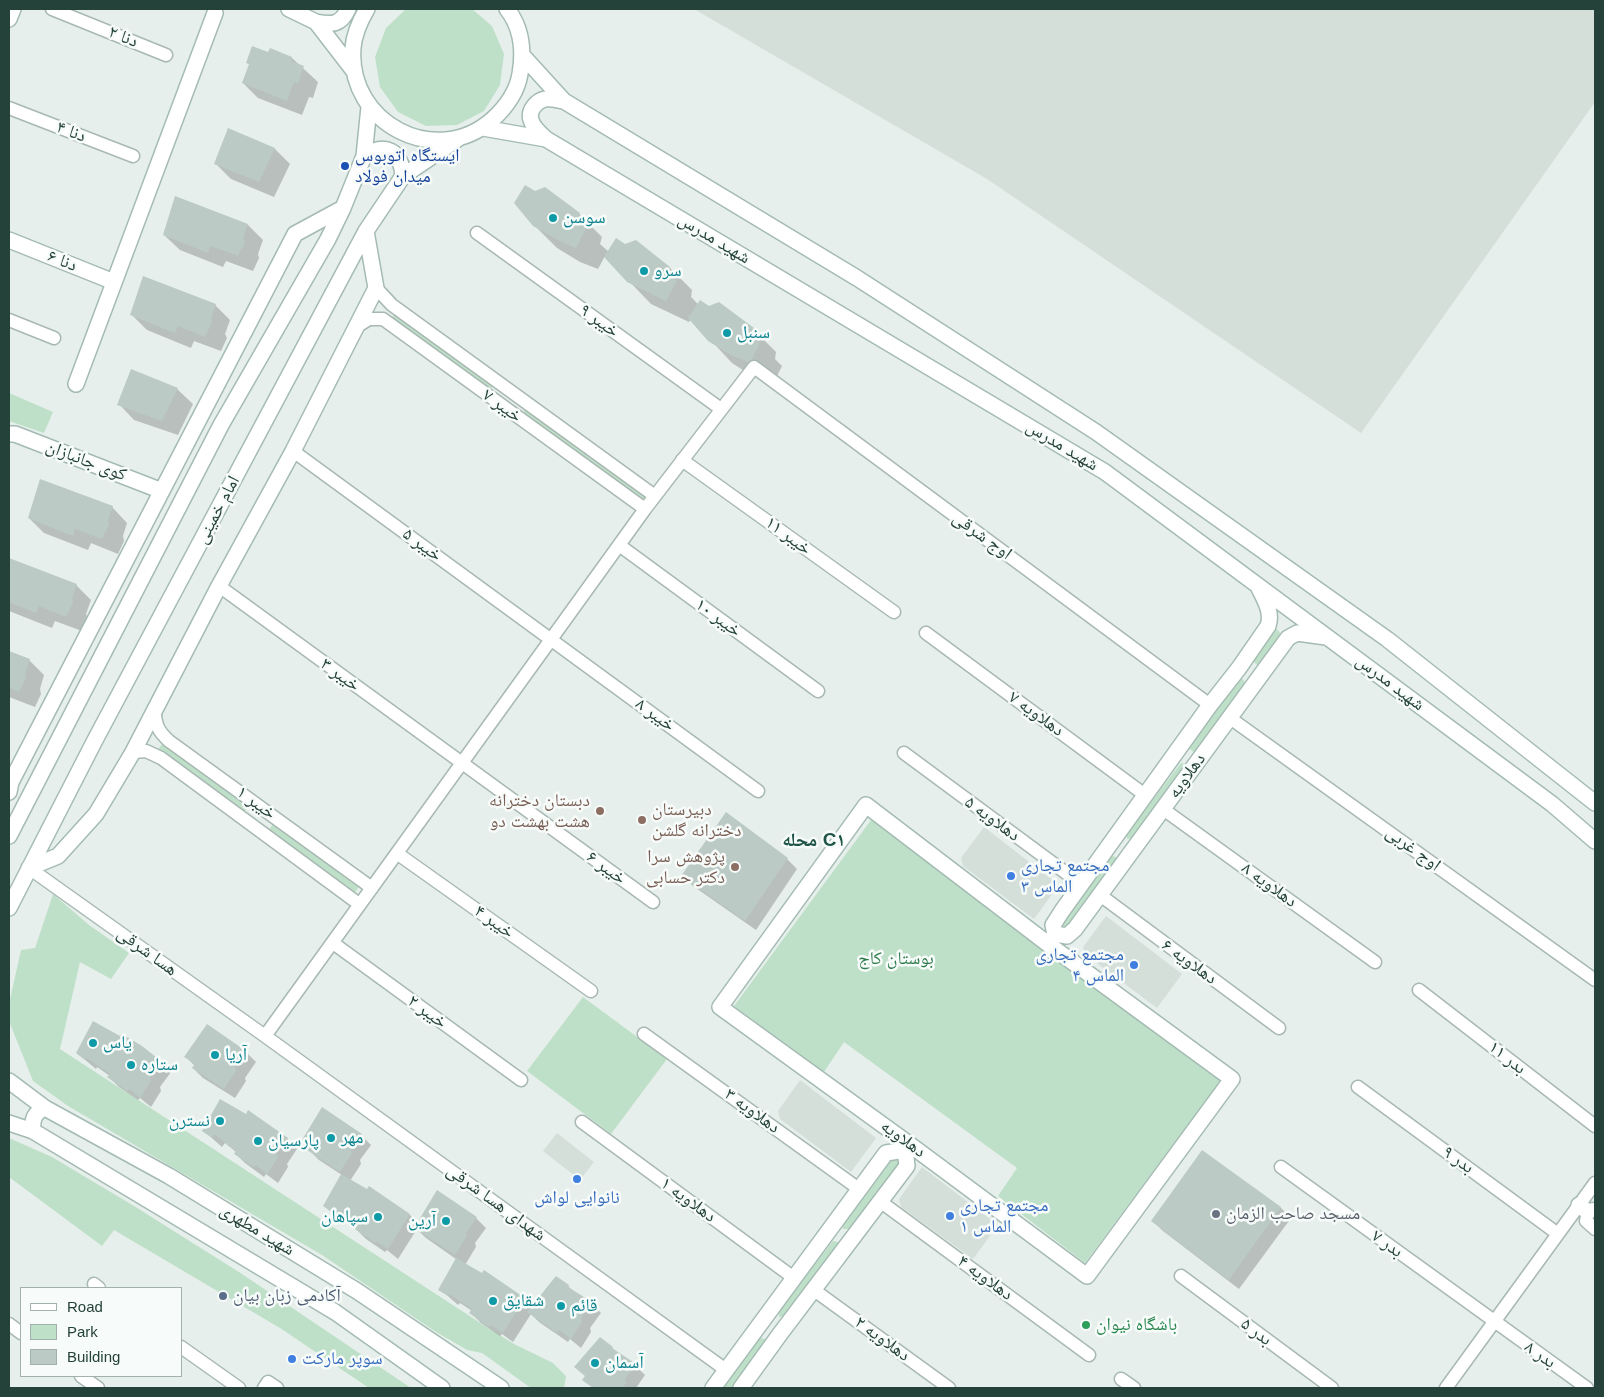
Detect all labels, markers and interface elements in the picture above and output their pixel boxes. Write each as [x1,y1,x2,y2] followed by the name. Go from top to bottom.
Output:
[105,21,141,53] street label: دنا ۲
[53,117,89,147] street label: دنا ۴
[355,145,460,188] place label: ایستگاه اتوبوس میدان فولاد
[339,160,351,172] marker: ایستگاه اتوبوس میدان فولاد
[563,207,606,229] place label: سوسن
[674,209,754,269] street label: شهید مدرس
[547,212,559,224] marker: سوسن
[44,245,80,277] street label: دنا ۶
[654,260,682,282] place label: سرو
[638,265,650,277] marker: سرو
[575,299,623,343] street label: خیبر ۹
[737,322,770,344] place label: سنبل
[721,327,733,339] marker: سنبل
[478,384,526,428] street label: خیبر ۷
[1022,416,1102,476] street label: شهید مدرس
[43,436,129,486] street label: کوی جانبازان
[191,472,245,548] street label: امام خمینی
[948,507,1016,565] street label: اوج شرقی
[761,512,815,560] street label: خیبر ۱۱
[398,523,446,567] street label: خیبر ۵
[691,594,745,642] street label: خیبر ۱۰
[1351,650,1429,716] street label: شهید مدرس
[316,653,364,697] street label: خیبر ۳
[1004,687,1068,741] street label: دهلاویه ۷
[631,693,679,737] street label: خیبر ۸
[1163,749,1211,803] street label: دهلاویه
[232,781,280,825] street label: خیبر ۱
[489,790,590,832] place label: دبستان دخترانه هشت بهشت دو
[960,792,1024,846] street label: دهلاویه ۵
[652,799,741,842] place label: دبیرستان دخترانه گلشن
[594,805,606,817] marker: دبستان دخترانه هشت بهشت دو
[636,814,648,826] marker: دبیرستان دخترانه گلشن
[1381,822,1445,876] street label: اوج غربی
[782,830,846,852] district label: محله C۱
[582,846,630,890] street label: خیبر ۶
[646,846,725,889] place label: پژوهش سرا دکتر حسابی
[1021,855,1109,898] place label: مجتمع تجاری الماس ۳
[1237,858,1301,912] street label: دهلاویه ۸
[729,861,741,873] marker: پژوهش سرا دکتر حسابی
[1005,870,1017,882] marker: مجتمع تجاری الماس ۳
[470,901,518,943] street label: خیبر ۴
[112,923,182,981] street label: هسا شرقی
[1157,935,1221,989] street label: دهلاویه ۶
[1036,944,1124,986] place label: مجتمع تجاری الماس ۴
[858,948,934,970] park label: بوستان کاج
[1128,959,1140,971] marker: مجتمع تجاری الماس ۴
[403,990,451,1034] street label: خیبر ۲
[103,1032,132,1054] place label: یاس
[87,1037,99,1049] marker: یاس
[1484,1037,1530,1079] street label: بدر ۱۱
[225,1044,247,1066] place label: آریا
[209,1049,221,1061] marker: آریا
[141,1054,178,1076] place label: ستاره
[125,1059,137,1071] marker: ستاره
[720,1084,784,1138] street label: دهلاویه ۳
[169,1110,210,1132] place label: نسترن
[214,1115,226,1127] marker: نسترن
[876,1115,930,1163] street label: دهلاویه
[341,1127,363,1149] place label: مهر
[268,1130,319,1152] place label: پارسیان
[325,1132,337,1144] marker: مهر
[252,1135,264,1147] marker: پارسیان
[1438,1141,1478,1179] street label: بدر ۹
[442,1160,550,1246] street label: شهدای هسا شرقی
[571,1173,583,1185] marker: نانوایی لواش
[656,1173,720,1227] street label: دهلاویه ۱
[534,1187,620,1209] place label: نانوایی لواش
[960,1195,1048,1238] place label: مجتمع تجاری الماس ۱
[216,1199,298,1261] street label: شهید مطهری
[1226,1203,1360,1225] place label: مسجد صاحب الزمان
[321,1206,368,1228] place label: سپاهان
[1210,1208,1222,1220] marker: مسجد صاحب الزمان
[408,1210,436,1232] place label: آرین
[944,1210,956,1222] marker: مجتمع تجاری الماس ۱
[372,1211,384,1223] marker: سپاهان
[440,1215,452,1227] marker: آرین
[1367,1225,1407,1263] street label: بدر ۷
[953,1251,1017,1305] street label: دهلاویه ۴
[233,1285,341,1307] place label: آکادمی زبان بیان
[20,1287,182,1377] legend
[217,1290,229,1302] marker: آکادمی زبان بیان
[503,1290,544,1312] place label: شقایق
[487,1295,499,1307] marker: شقایق
[571,1295,598,1317] place label: قائم
[67,1298,103,1315] text: Road
[555,1300,567,1312] marker: قائم
[850,1312,914,1366] street label: دهلاویه ۲
[1236,1313,1276,1351] street label: بدر ۵
[1096,1314,1177,1336] place label: باشگاه نیوان
[1080,1319,1092,1331] marker: باشگاه نیوان
[67,1323,98,1340] text: Park
[1520,1337,1560,1373] street label: بدر ۸
[67,1348,120,1365] text: Building
[302,1348,383,1370] place label: سوپر مارکت
[605,1352,644,1374] place label: آسمان
[286,1353,298,1365] marker: سوپر مارکت
[589,1357,601,1369] marker: آسمان

